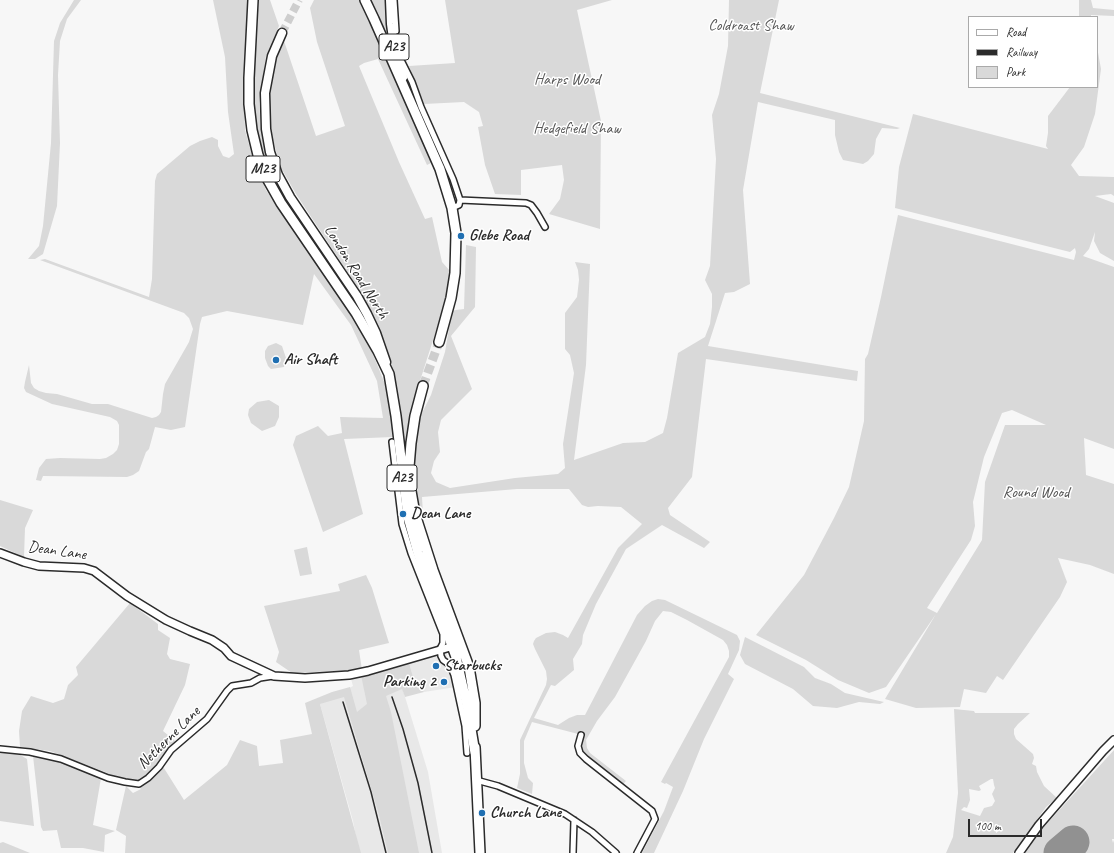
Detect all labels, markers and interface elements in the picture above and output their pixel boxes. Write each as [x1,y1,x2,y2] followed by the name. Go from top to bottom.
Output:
[708,16,794,36] park label: Coldroast Shaw
[968,16,1098,88] legend
[1006,24,1026,40] text: Road
[379,34,409,60] road number: A23
[1006,44,1037,60] text: Railway
[1006,64,1025,80] text: Park
[534,70,600,90] park label: Harps Wood
[533,119,621,139] park label: Hedgefield Shaw
[246,156,280,182] road number: M23
[320,222,392,322] street label: London Road North
[469,226,529,246] place label: Glebe Road
[456,231,466,241] marker: Glebe Road
[284,350,337,370] place label: Air Shaft
[271,355,281,365] marker: Air Shaft
[387,465,417,491] road number: A23
[1003,483,1069,503] park label: Round Wood
[411,504,470,524] place label: Dean Lane
[398,509,408,519] marker: Dean Lane
[27,537,87,565] street label: Dean Lane
[444,656,501,676] place label: Starbucks
[431,661,441,671] marker: Starbucks
[383,672,436,692] place label: Parking 2
[439,677,449,687] marker: Parking 2
[134,703,204,773] street label: Netherne Lane
[490,803,561,823] place label: Church Lane
[477,808,487,818] marker: Church Lane
[970,811,1044,837] scale bar
[975,818,1001,834] text: 100 m

